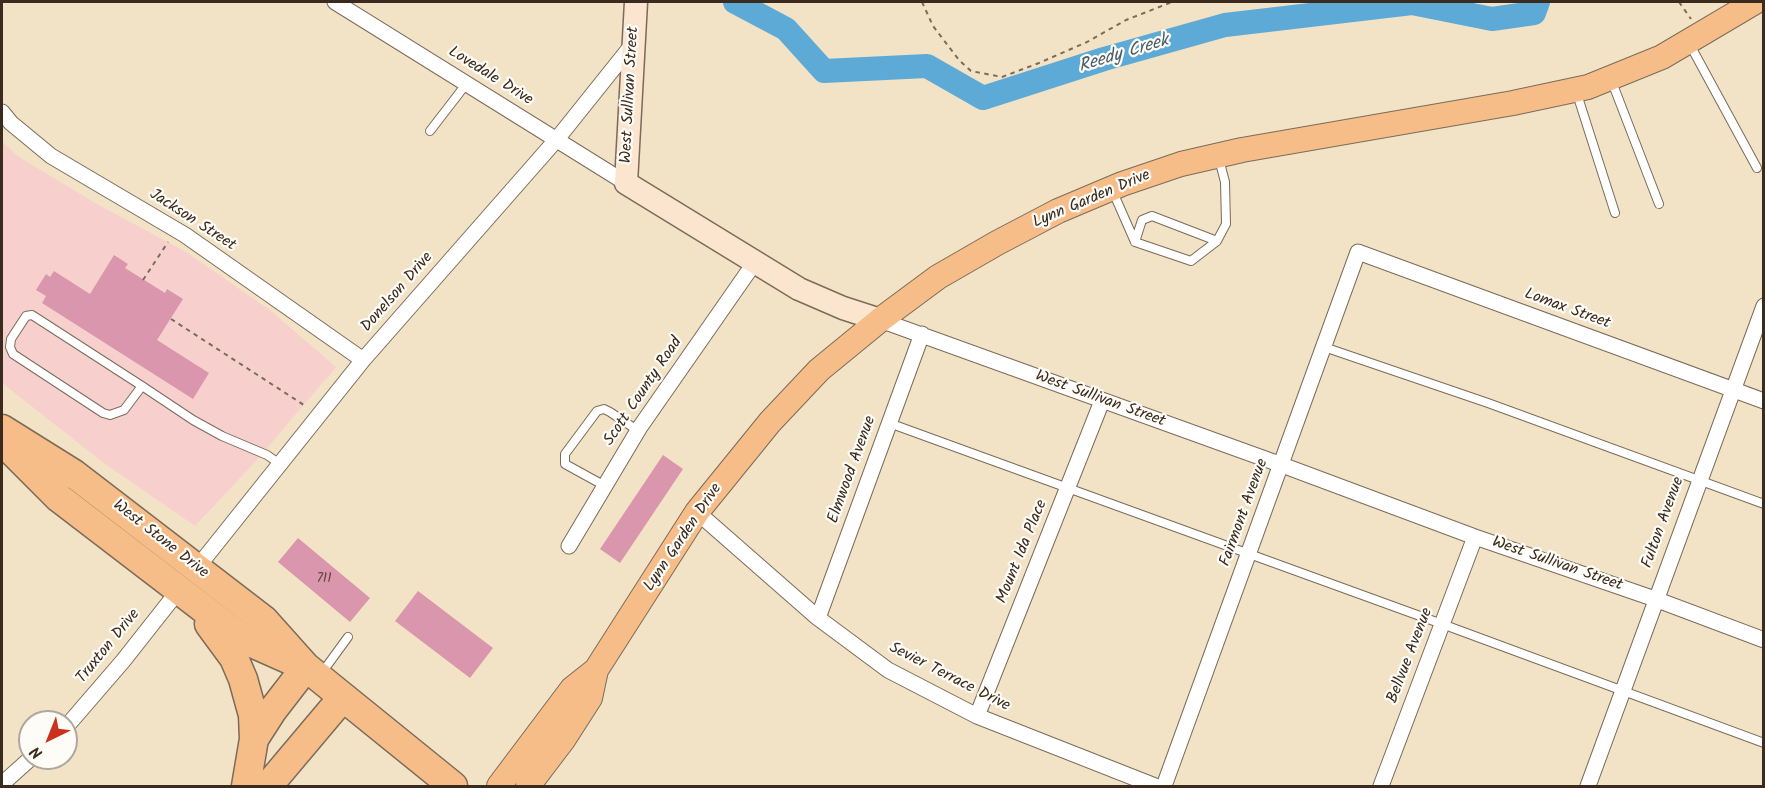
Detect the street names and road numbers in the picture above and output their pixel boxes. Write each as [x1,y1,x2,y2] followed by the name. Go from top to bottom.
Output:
[618,26,644,164] street label: West Sullivan Street
[444,43,536,111] street label: Lovedale Drive
[1030,167,1154,233] street label: Lynn Garden Drive
[145,186,239,256] street label: Jackson Street
[358,249,438,337] street label: Donelson Drive
[1521,286,1613,334] street label: Lomax Street
[601,334,687,450] street label: Scott County Road
[1032,368,1168,432] street label: West Sullivan Street
[825,414,881,526] street label: Elmwood Avenue
[1217,457,1273,569] street label: Fairmont Avenue
[1639,475,1689,571] street label: Fulton Avenue
[641,480,727,596] street label: Lynn Garden Drive
[108,497,212,583] street label: West Stone Drive
[993,497,1053,607] street label: Mount Ida Place
[1489,534,1625,596] street label: West Sullivan Street
[73,606,145,688] street label: Truxton Drive
[1384,606,1438,706] street label: Bellvue Avenue
[885,639,1013,717] street label: Sevier Terrace Drive

